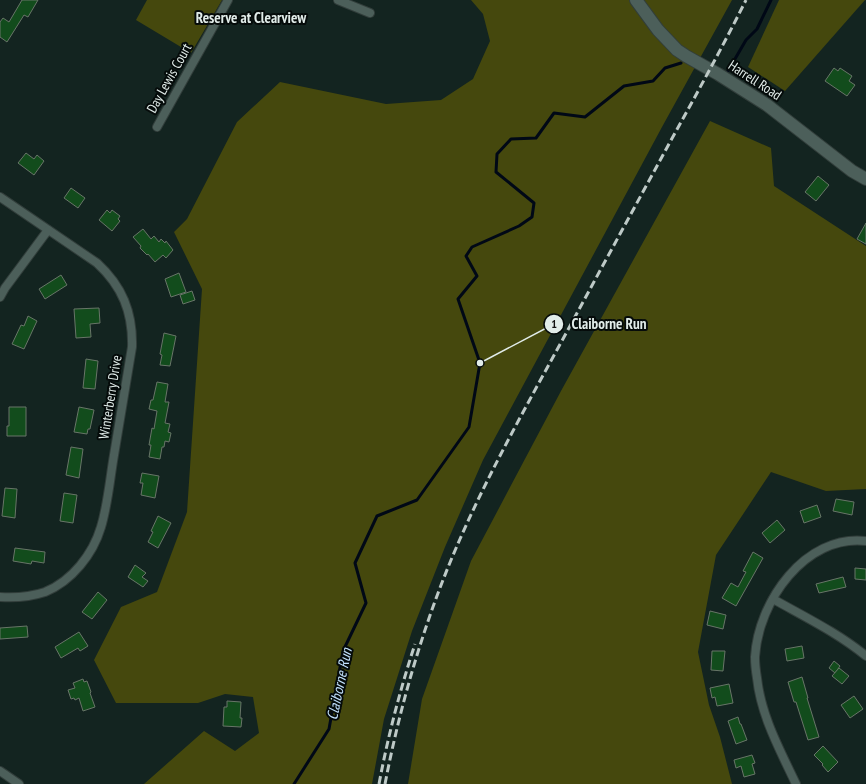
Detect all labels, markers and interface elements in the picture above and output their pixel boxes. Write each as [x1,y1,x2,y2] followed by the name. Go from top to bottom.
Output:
[196,8,307,27] district label: Reserve at Clearview
[143,40,196,116] street label: Day Lewis Court
[725,56,785,104] street label: Harrell Road
[544,310,655,337] callout: Claiborne Run
[572,314,647,333] text: Claiborne Run
[551,316,557,331] text: 1
[94,354,126,440] street label: Winterberry Drive
[322,645,356,722] water label: Claiborne Run

